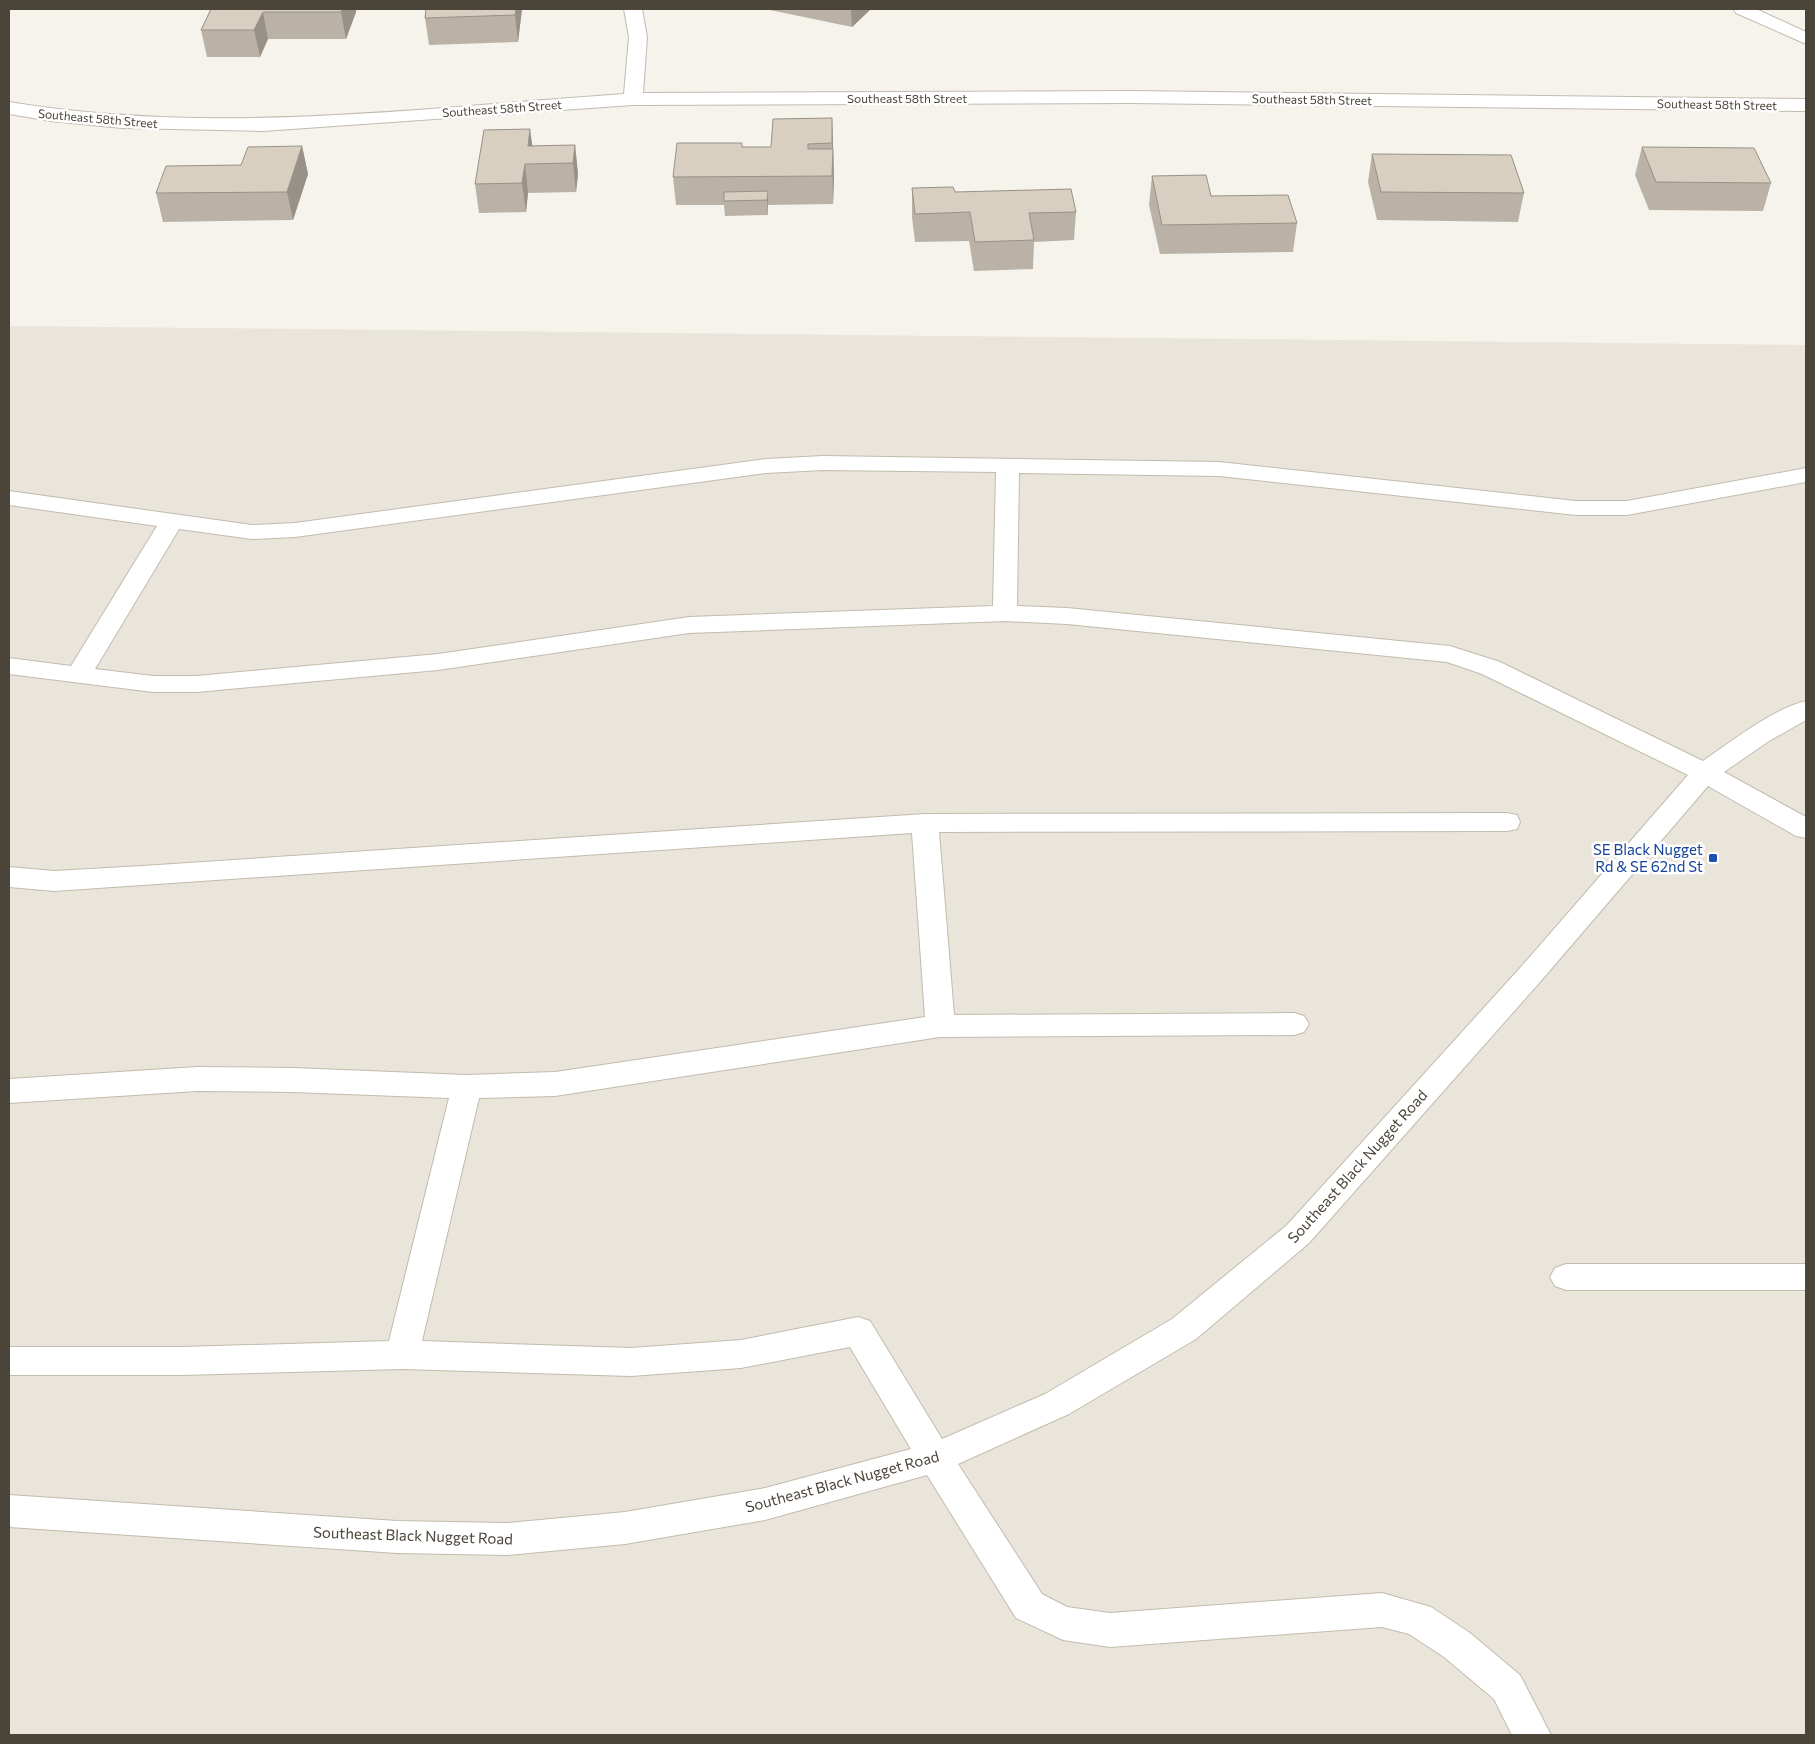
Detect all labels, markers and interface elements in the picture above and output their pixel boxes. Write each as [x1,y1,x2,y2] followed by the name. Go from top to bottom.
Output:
[847,91,967,105] street label: Southeast 58th Street
[1252,91,1372,107] street label: Southeast 58th Street
[1657,96,1777,112] street label: Southeast 58th Street
[442,97,562,119] street label: Southeast 58th Street
[38,106,159,130] street label: Southeast 58th Street
[1593,840,1703,875] place label: SE Black Nugget Rd & SE 62nd St
[1707,852,1719,864] marker: SE Black Nugget Rd & SE 62nd St
[1283,1086,1431,1246] street label: Southeast Black Nugget Road
[743,1446,941,1516] street label: Southeast Black Nugget Road
[313,1523,513,1547] street label: Southeast Black Nugget Road

